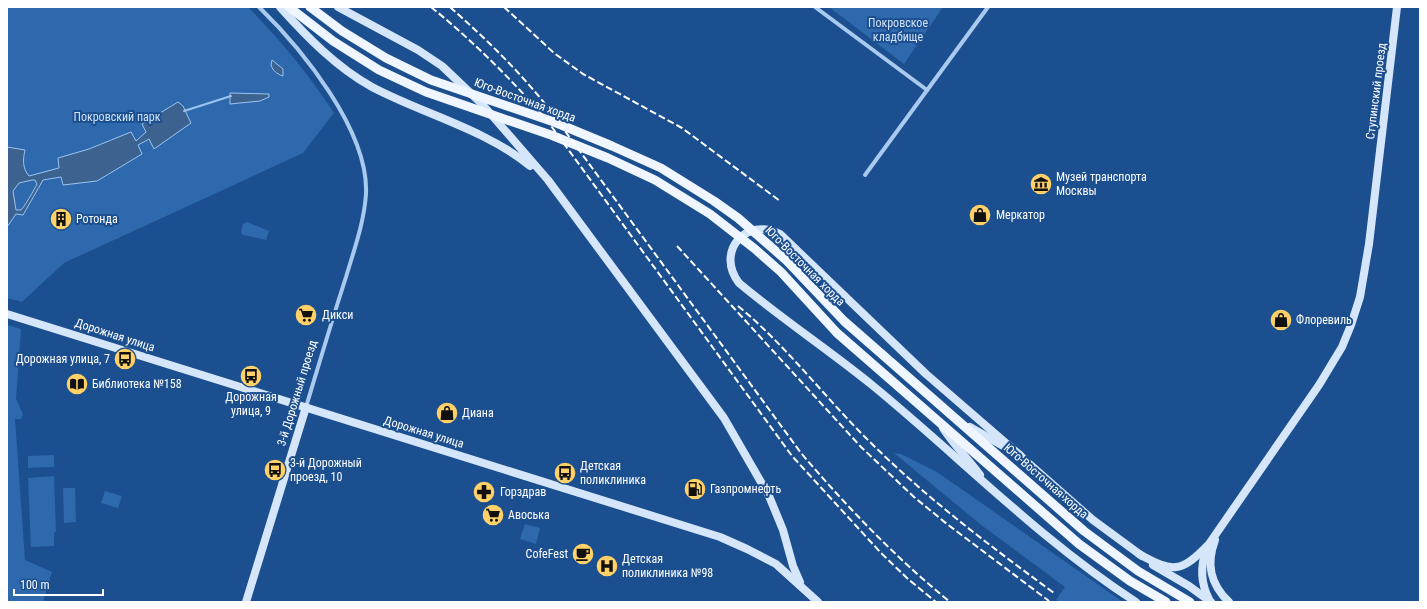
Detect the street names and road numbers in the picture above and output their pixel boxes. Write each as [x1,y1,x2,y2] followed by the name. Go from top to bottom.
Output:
[1363,41,1389,140] street label: Ступинский проезд
[472,75,578,125] street label: Юго-Восточная хорда
[762,223,848,309] street label: Юго-Восточная хорда
[73,315,157,355] street label: Дорожная улица
[274,338,320,448] street label: 3-й Дорожный проезд
[382,413,466,451] street label: Дорожная улица
[1001,441,1091,521] street label: Юго-Восточная хорда

